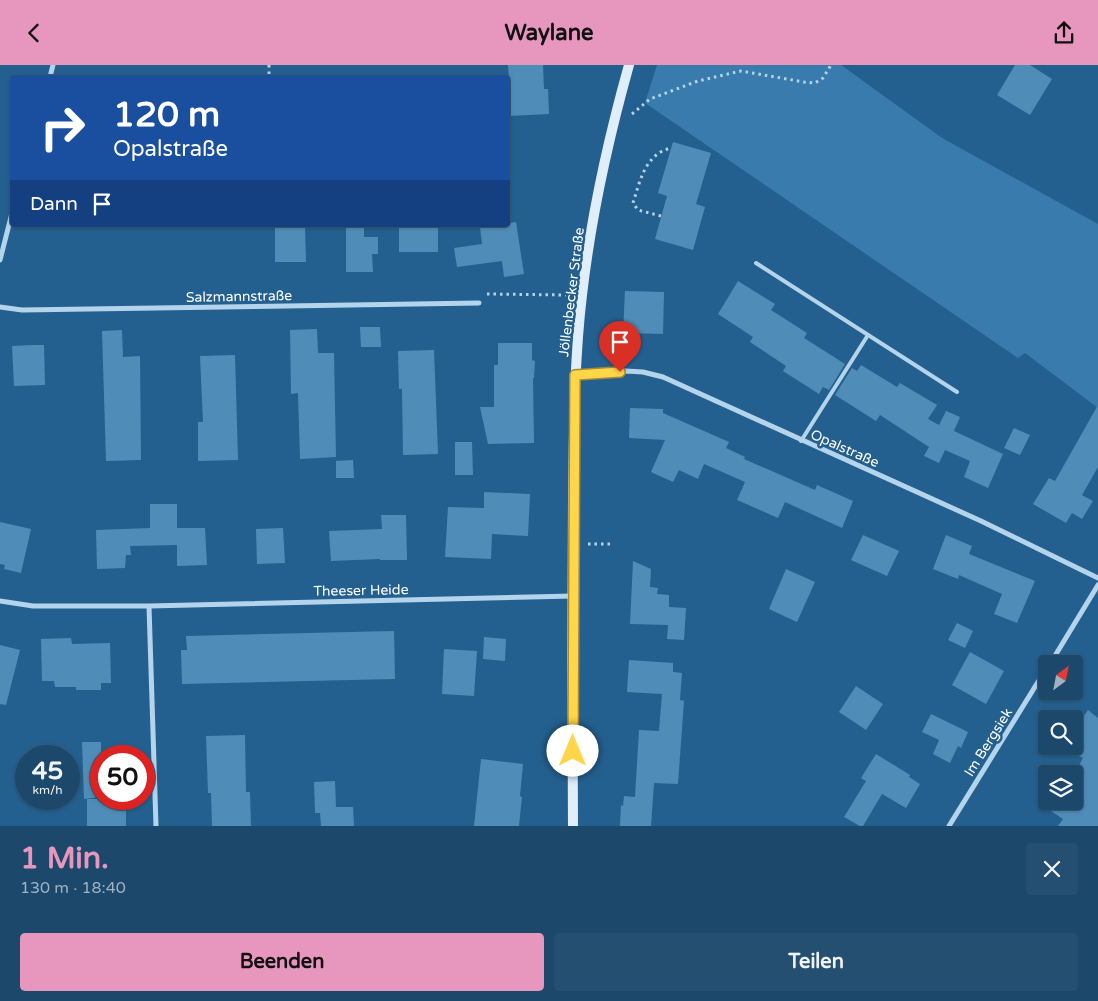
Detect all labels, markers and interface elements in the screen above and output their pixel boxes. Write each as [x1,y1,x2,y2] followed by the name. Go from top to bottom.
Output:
[20,19,48,47] icon: back
[1050,19,1078,47] icon: share
[504,20,594,46] text: Waylane
[113,94,220,136] text: 120 m
[30,95,95,160] icon: right
[113,136,228,162] text: Opalstraße
[88,190,116,218] icon: arrive
[30,193,78,215] text: Dann
[555,226,588,358] street label: Jöllenbecker Straße
[186,287,292,306] street label: Salzmannstraße
[599,321,641,372] pin
[606,328,634,356] icon: arrive
[808,426,882,471] street label: Opalstraße
[313,581,409,600] street label: Theeser Heide
[1038,655,1082,700] north arrow
[1038,655,1083,810] map controls
[961,705,1016,780] street label: Im Bergsiek
[1038,710,1083,755] button: search
[546,724,598,776] position arrow
[90,745,155,810] speed limit sign: 50
[32,756,63,786] text: 45
[1038,765,1083,810] button: layers
[32,783,63,797] text: km/h
[20,840,109,877] text: 1 Min.
[1026,843,1078,895] button: close
[20,878,126,898] text: 130 m · 18:40
[20,933,544,991] button: Beenden
[554,933,1078,991] button: Teilen

